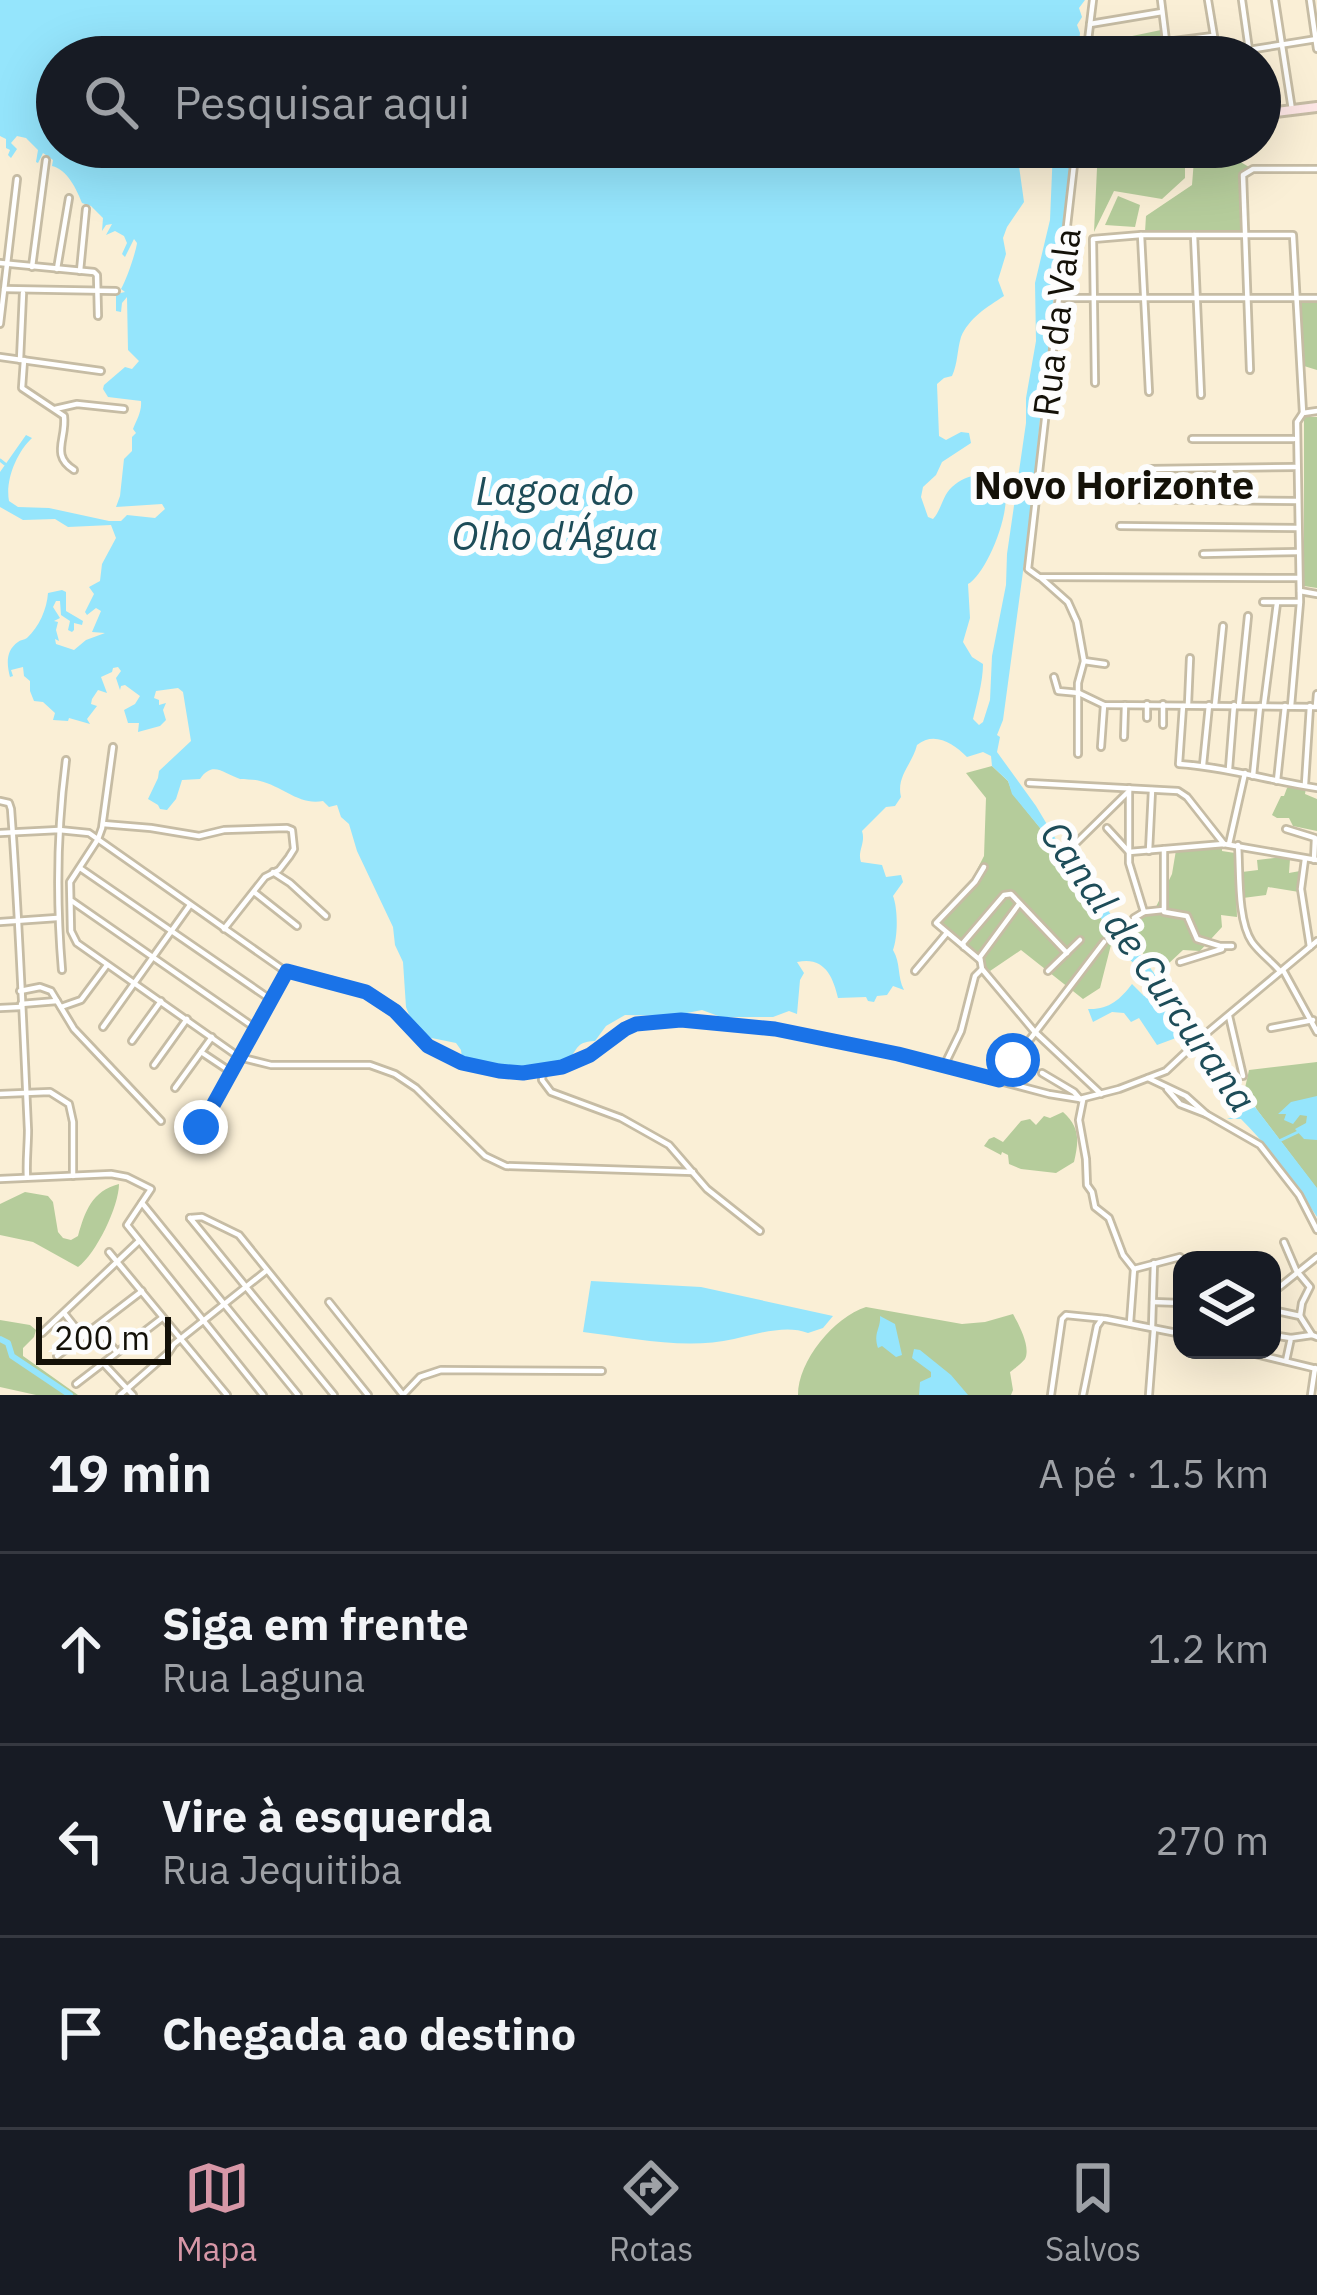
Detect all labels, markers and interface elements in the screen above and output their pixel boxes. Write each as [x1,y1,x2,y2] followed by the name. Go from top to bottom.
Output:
[36,36,1281,168] search box
[78,69,144,135] icon: search
[174,73,470,131] text: Pesquisar aqui
[1021,225,1091,419] street label: Rua da Vala
[974,459,1254,510] district label: Novo Horizonte
[452,465,658,561] water label: Lagoa do Olho d'Água
[1030,811,1268,1121] water label: Canal de Curcurana
[986,1033,1040,1087] route start
[174,1100,228,1154] route end
[1173,1251,1281,1359] map controls
[1173,1251,1281,1359] button: layers
[36,1311,171,1364] scale bar
[54,1316,150,1359] text: 200 m
[48,1440,212,1506] text: 19 min
[1038,1448,1269,1499] text: A pé · 1.5 km
[162,1594,469,1652] text: Siga em frente
[48,1616,114,1682] icon: ahead
[1148,1623,1269,1674] text: 1.2 km
[162,1652,365,1703] text: Rua Laguna
[162,1786,493,1844] text: Vire à esquerda
[48,1808,114,1874] icon: left
[1156,1815,1269,1866] text: 270 m
[162,1844,402,1895] text: Rua Jequitiba
[48,2000,114,2066] icon: arrive
[162,2004,576,2062] text: Chegada ao destino
[176,2155,257,2270] tab: Mapa
[609,2155,693,2270] tab: Rotas
[1045,2155,1141,2270] tab: Salvos

